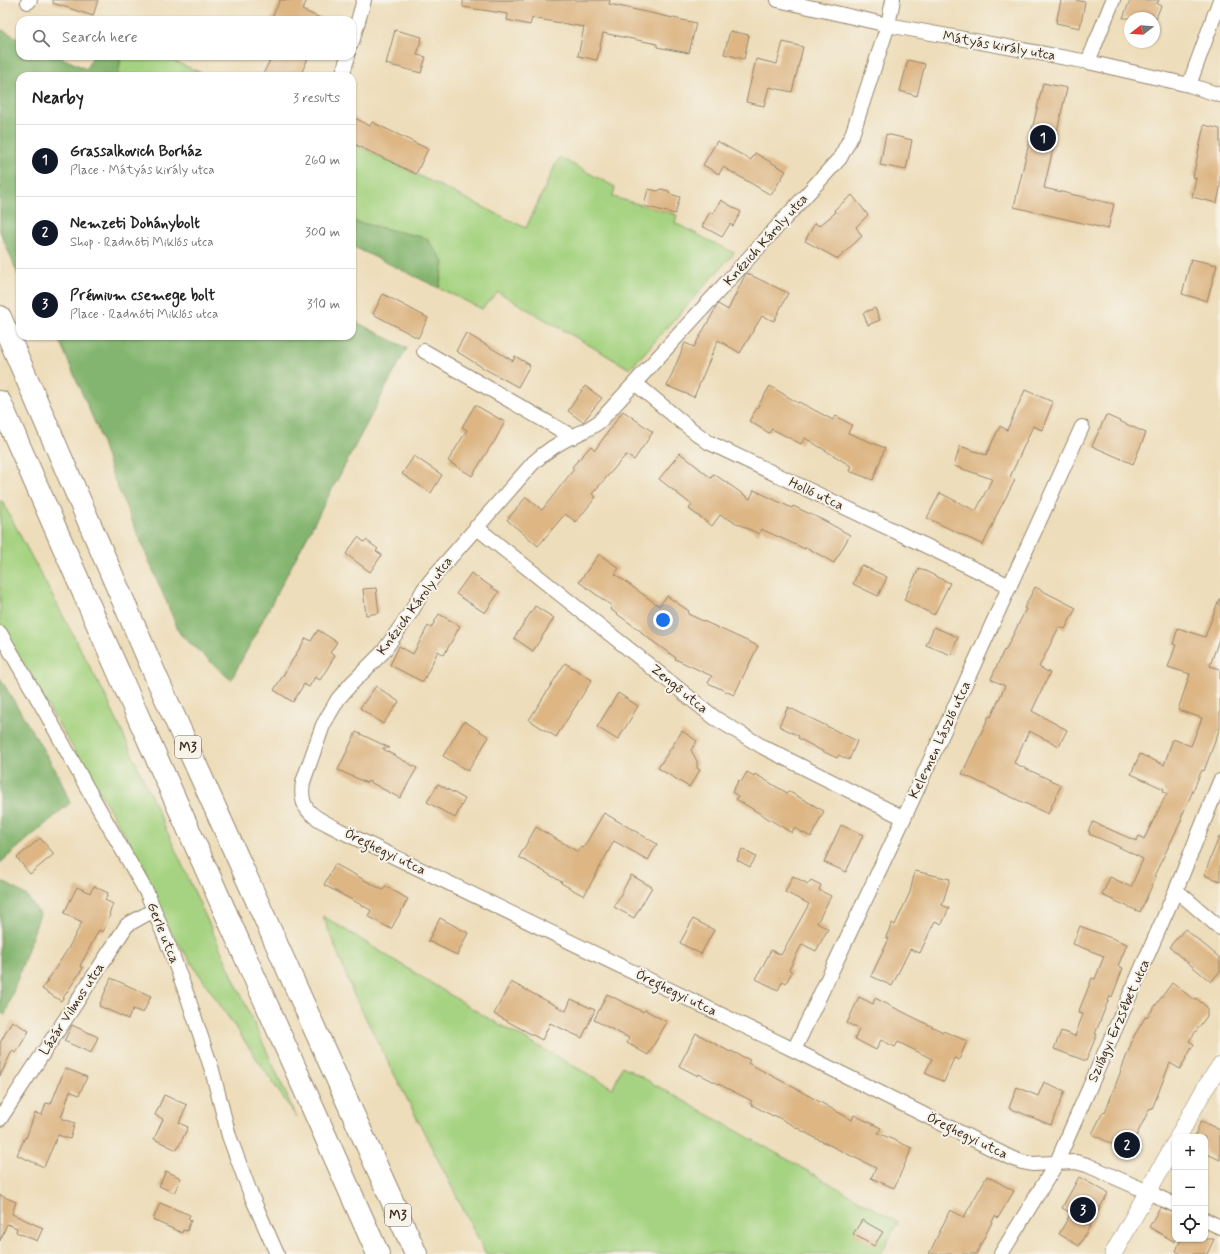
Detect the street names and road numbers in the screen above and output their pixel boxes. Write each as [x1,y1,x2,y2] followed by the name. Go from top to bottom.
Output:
[941,27,1057,65] street label: Mátyás király utca
[720,190,812,290] street label: Knézich Károly utca
[786,473,847,515] street label: Holló utca
[373,553,457,659] street label: Knézich Károly utca
[646,660,712,719] street label: Zengő utca
[905,678,975,802] street label: Kelemen László utca
[175,736,201,758] road number: M3
[341,825,429,881] street label: Öreghegyi utca
[143,900,183,966] street label: Gerle utca
[1084,957,1154,1085] street label: Szilágyi Erzsébet utca
[35,959,109,1059] street label: Lázár Vilmos utca
[632,966,720,1022] street label: Öreghegyi utca
[923,1109,1011,1165] street label: Öreghegyi utca
[385,1204,411,1226] road number: M3

